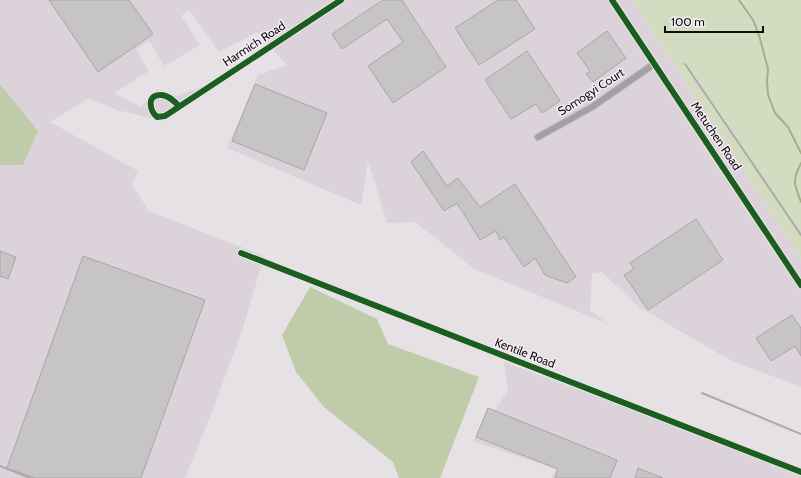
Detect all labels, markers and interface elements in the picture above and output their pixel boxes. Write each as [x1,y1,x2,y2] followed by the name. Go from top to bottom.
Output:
[665,8,763,34] scale bar
[671,14,705,29] text: 100 m
[220,18,288,69] street label: Harmich Road
[555,65,627,119] street label: Somogyi Court
[688,99,745,173] street label: Metuchen Road
[493,334,557,371] street label: Kentile Road

